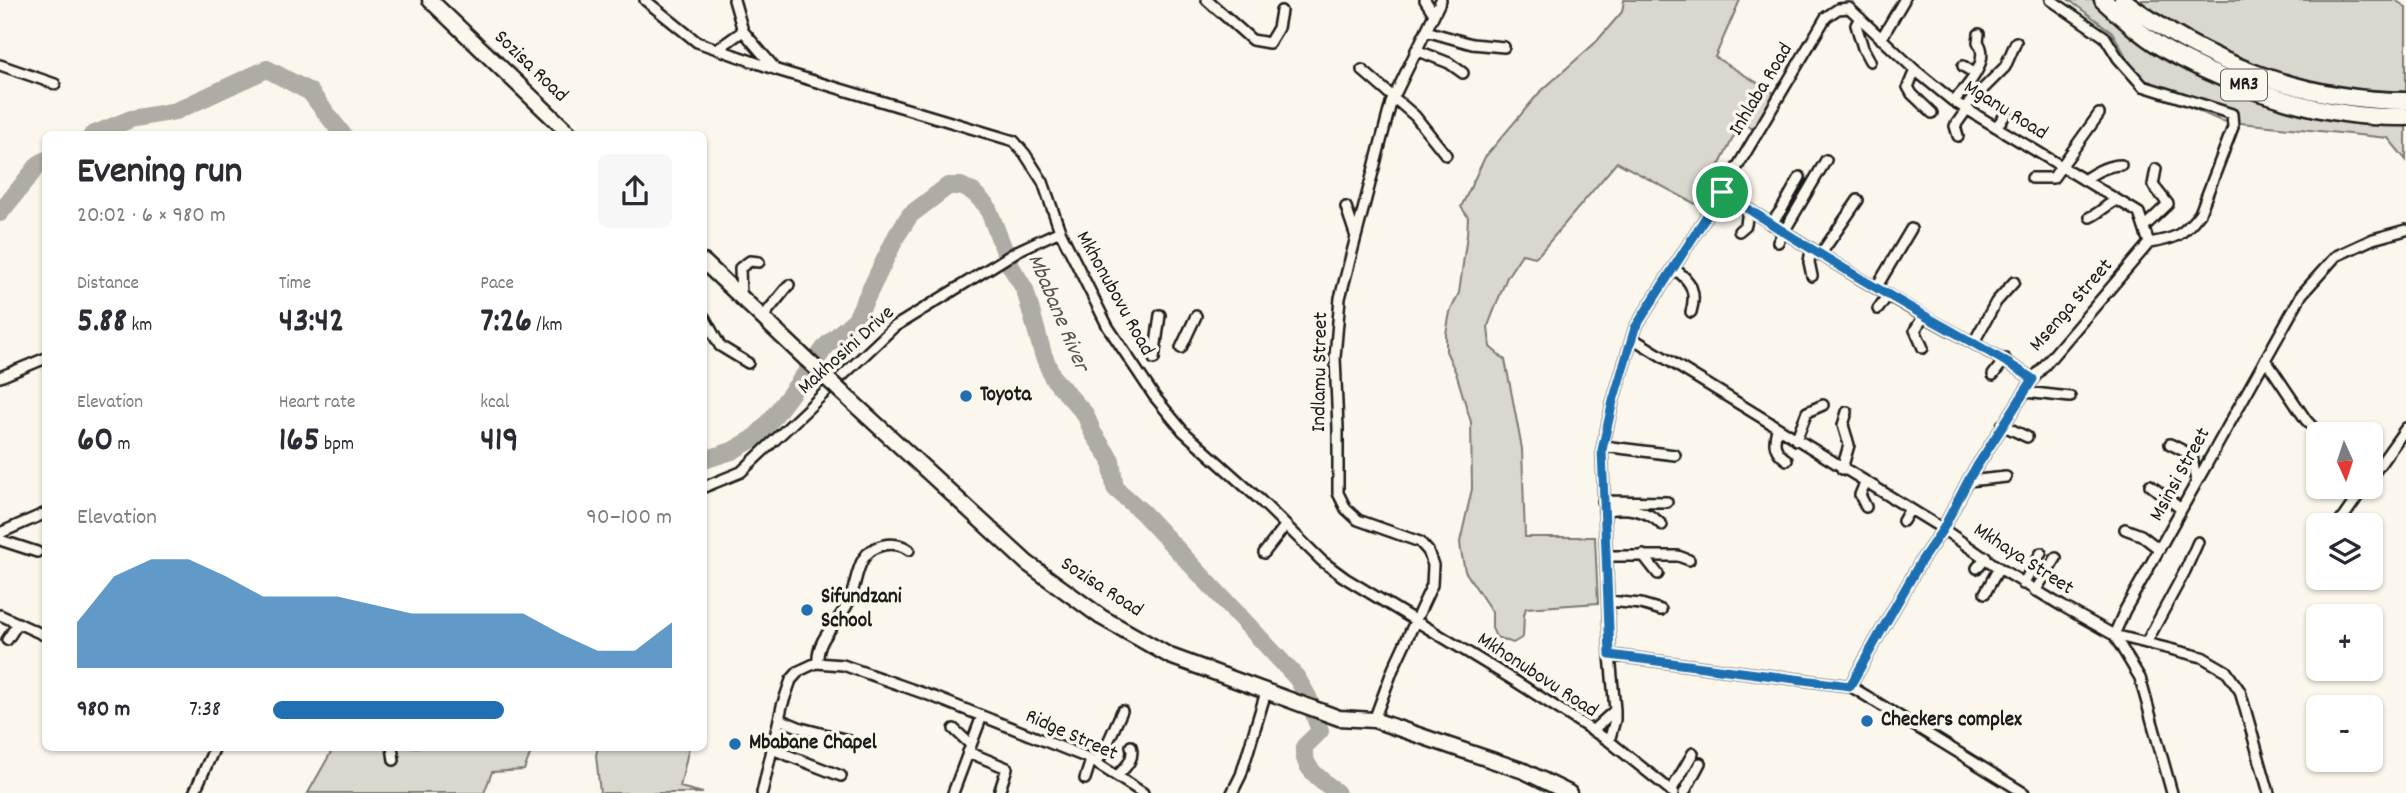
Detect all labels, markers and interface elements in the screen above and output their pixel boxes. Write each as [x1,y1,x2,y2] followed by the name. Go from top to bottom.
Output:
[486,24,574,110] street label: Sozisa Road
[1722,38,1802,142] street label: Inhlaba Road
[2221,69,2267,100] road number: MR3
[1957,73,2053,149] street label: Mganu Road
[77,146,242,201] text: Evening run
[598,154,672,228] button: share
[1692,162,1752,222] pin
[1703,173,1741,211] icon: arrive
[77,200,226,233] text: 20:02 · 6 × 980 m
[1067,226,1161,362] street label: Mkhonubovu Road
[1017,249,1098,379] water label: Mbabane River
[2023,253,2121,359] street label: Msenga Street
[77,271,139,298] text: Distance
[279,271,311,298] text: Time
[480,271,514,298] text: Pace
[77,298,127,348] text: 5.88
[279,298,344,348] text: 43:42
[480,298,532,348] text: 7:26
[792,299,902,403] street label: Makhosini Drive
[1305,311,1337,432] street label: Indlamu Street
[127,313,152,340] text: km
[532,313,563,340] text: /km
[980,381,1032,411] place label: Toyota
[958,388,974,404] marker: Toyota
[77,390,143,417] text: Elevation
[279,390,355,417] text: Heart rate
[480,390,509,417] text: kcal
[77,417,113,467] text: 60
[279,417,320,467] text: 165
[480,417,519,467] text: 419
[2143,422,2219,527] street label: Msinsi Street
[2306,422,2384,499] north arrow
[2306,422,2383,772] map controls
[113,432,131,459] text: m
[320,432,354,459] text: bpm
[77,502,157,535] text: Elevation
[586,502,672,535] text: 90–100 m
[2306,513,2383,590] button: layers
[1967,516,2079,604] street label: Mkhaya Street
[1054,550,1148,626] street label: Sozisa Road
[821,583,902,637] place label: Sifundzani School
[799,602,815,618] marker: Sifundzani School
[2306,604,2383,681] button: +
[1471,626,1603,726] street label: Mkhonubovu Road
[77,694,130,727] text: 980 m
[189,694,221,727] text: 7:38
[2306,695,2383,772] button: −
[1020,702,1122,770] street label: Ridge Street
[1881,706,2022,736] place label: Checkers complex
[1859,713,1875,729] marker: Checkers complex
[749,729,878,759] place label: Mbabane Chapel
[727,736,743,752] marker: Mbabane Chapel

